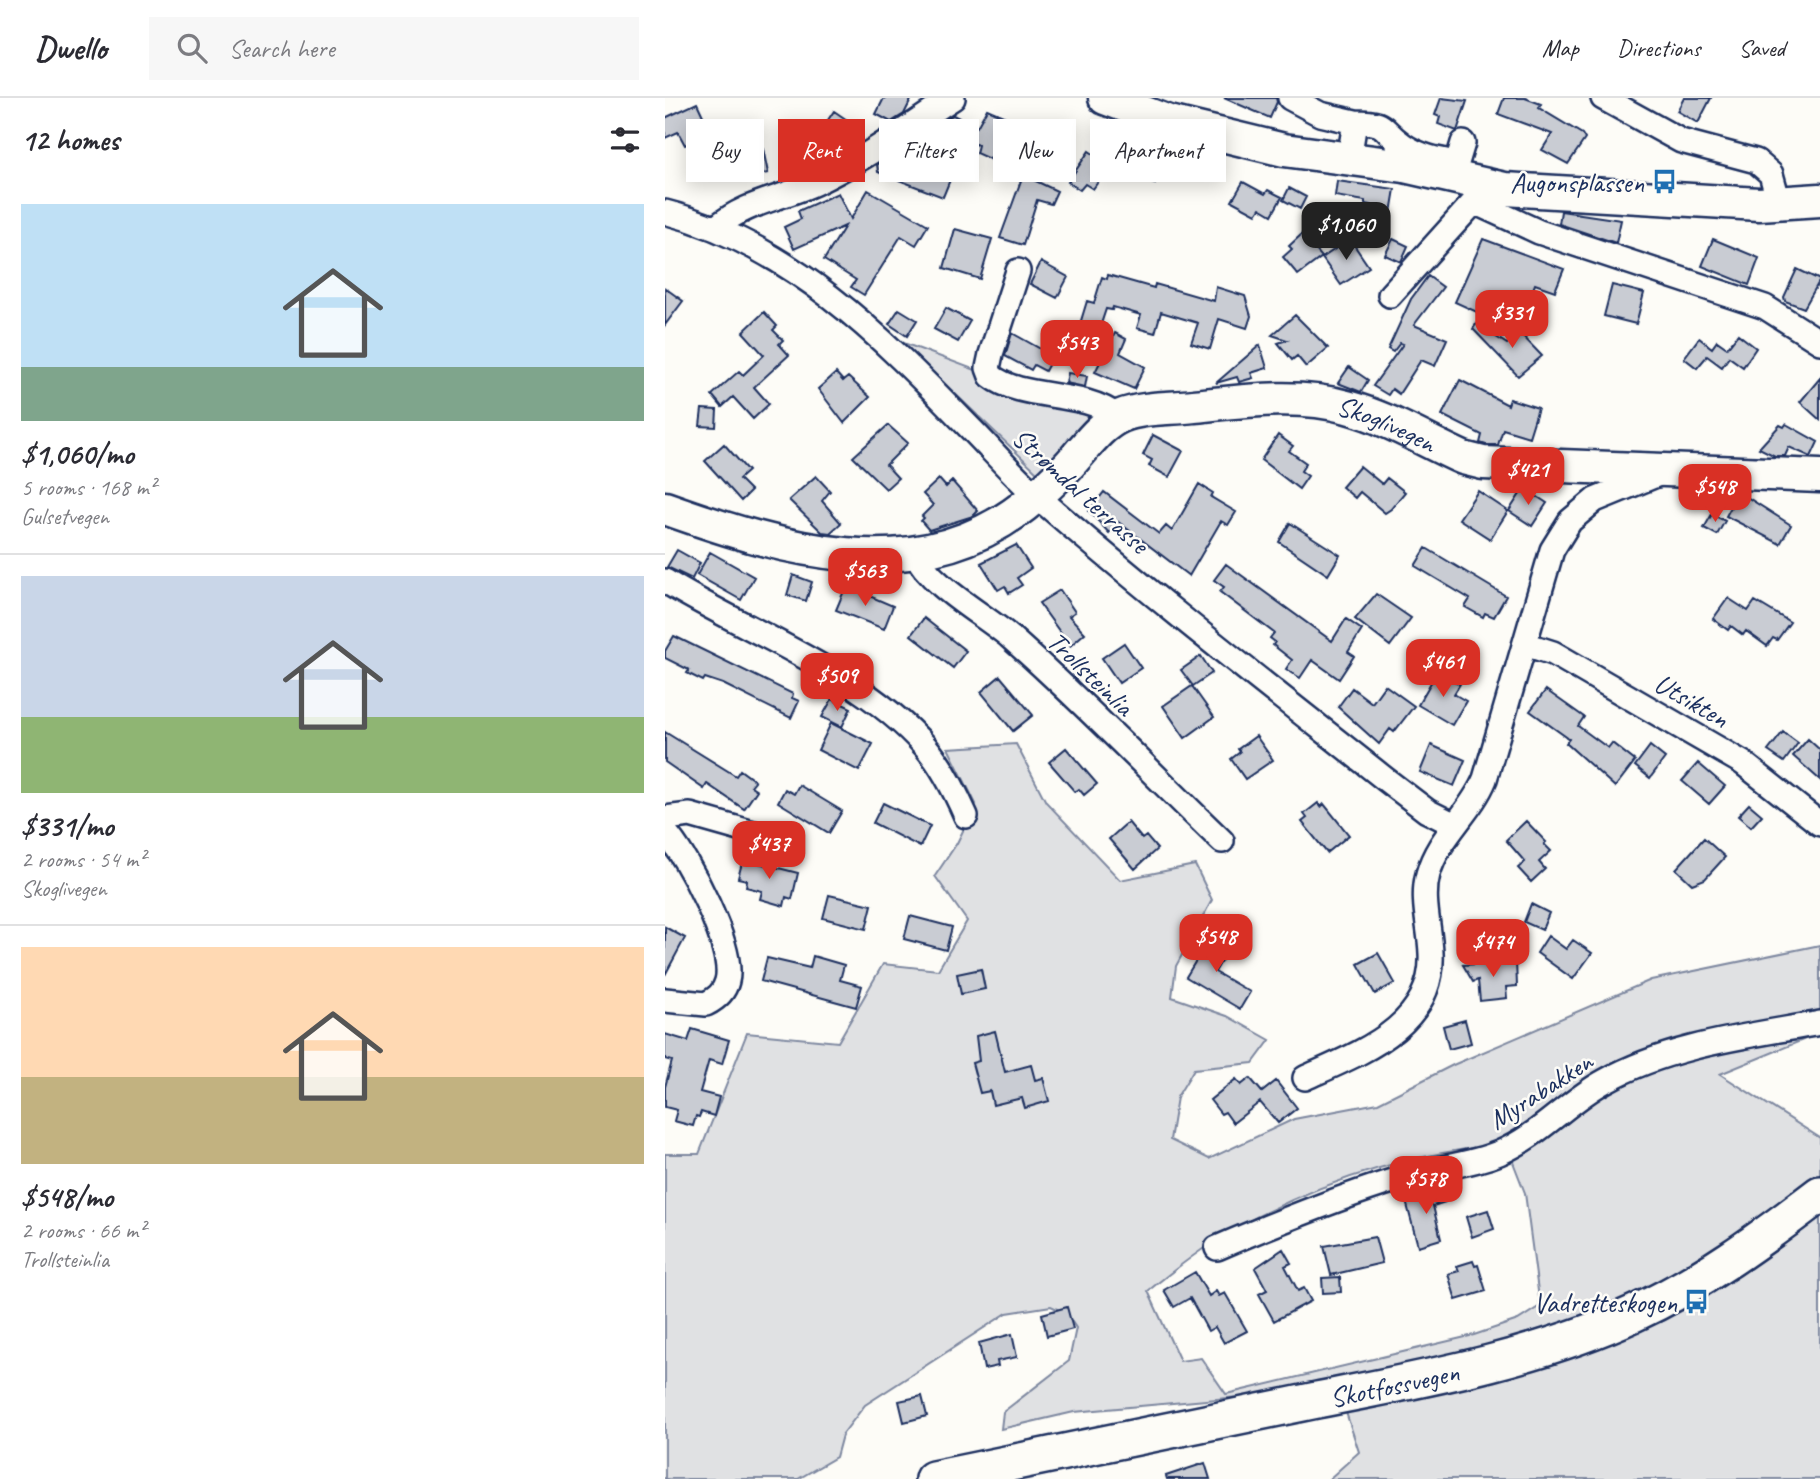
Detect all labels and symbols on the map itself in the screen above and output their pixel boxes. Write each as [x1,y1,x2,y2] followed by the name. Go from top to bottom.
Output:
[1510,165,1644,200] place label: Augonsplassen
[1650,168,1678,196] bus stop icon: Augonsplassen
[1289,202,1403,262] pin: $1,060
[1471,290,1553,350] pin: $331
[1036,320,1118,380] pin: $543
[1333,388,1443,461] street label: Skoglivegen
[1005,420,1158,562] street label: Strømdal terrasse
[1487,448,1569,507] pin: $421
[1674,464,1756,524] pin: $548
[824,548,906,608] pin: $563
[1040,624,1143,724] street label: Trollsteinlia
[1402,640,1484,699] pin: $461
[796,654,878,713] pin: $509
[1648,665,1736,736] street label: Utsikten
[728,822,810,881] pin: $437
[1175,914,1257,974] pin: $548
[1452,920,1534,979] pin: $474
[1482,1043,1600,1137] street label: Myrabakken
[1385,1156,1467,1216] pin: $578
[1533,1285,1677,1320] place label: Vadretteskogen
[1683,1288,1711,1316] bus stop icon: Vadretteskogen
[1327,1354,1463,1415] street label: Skotfossvegen

